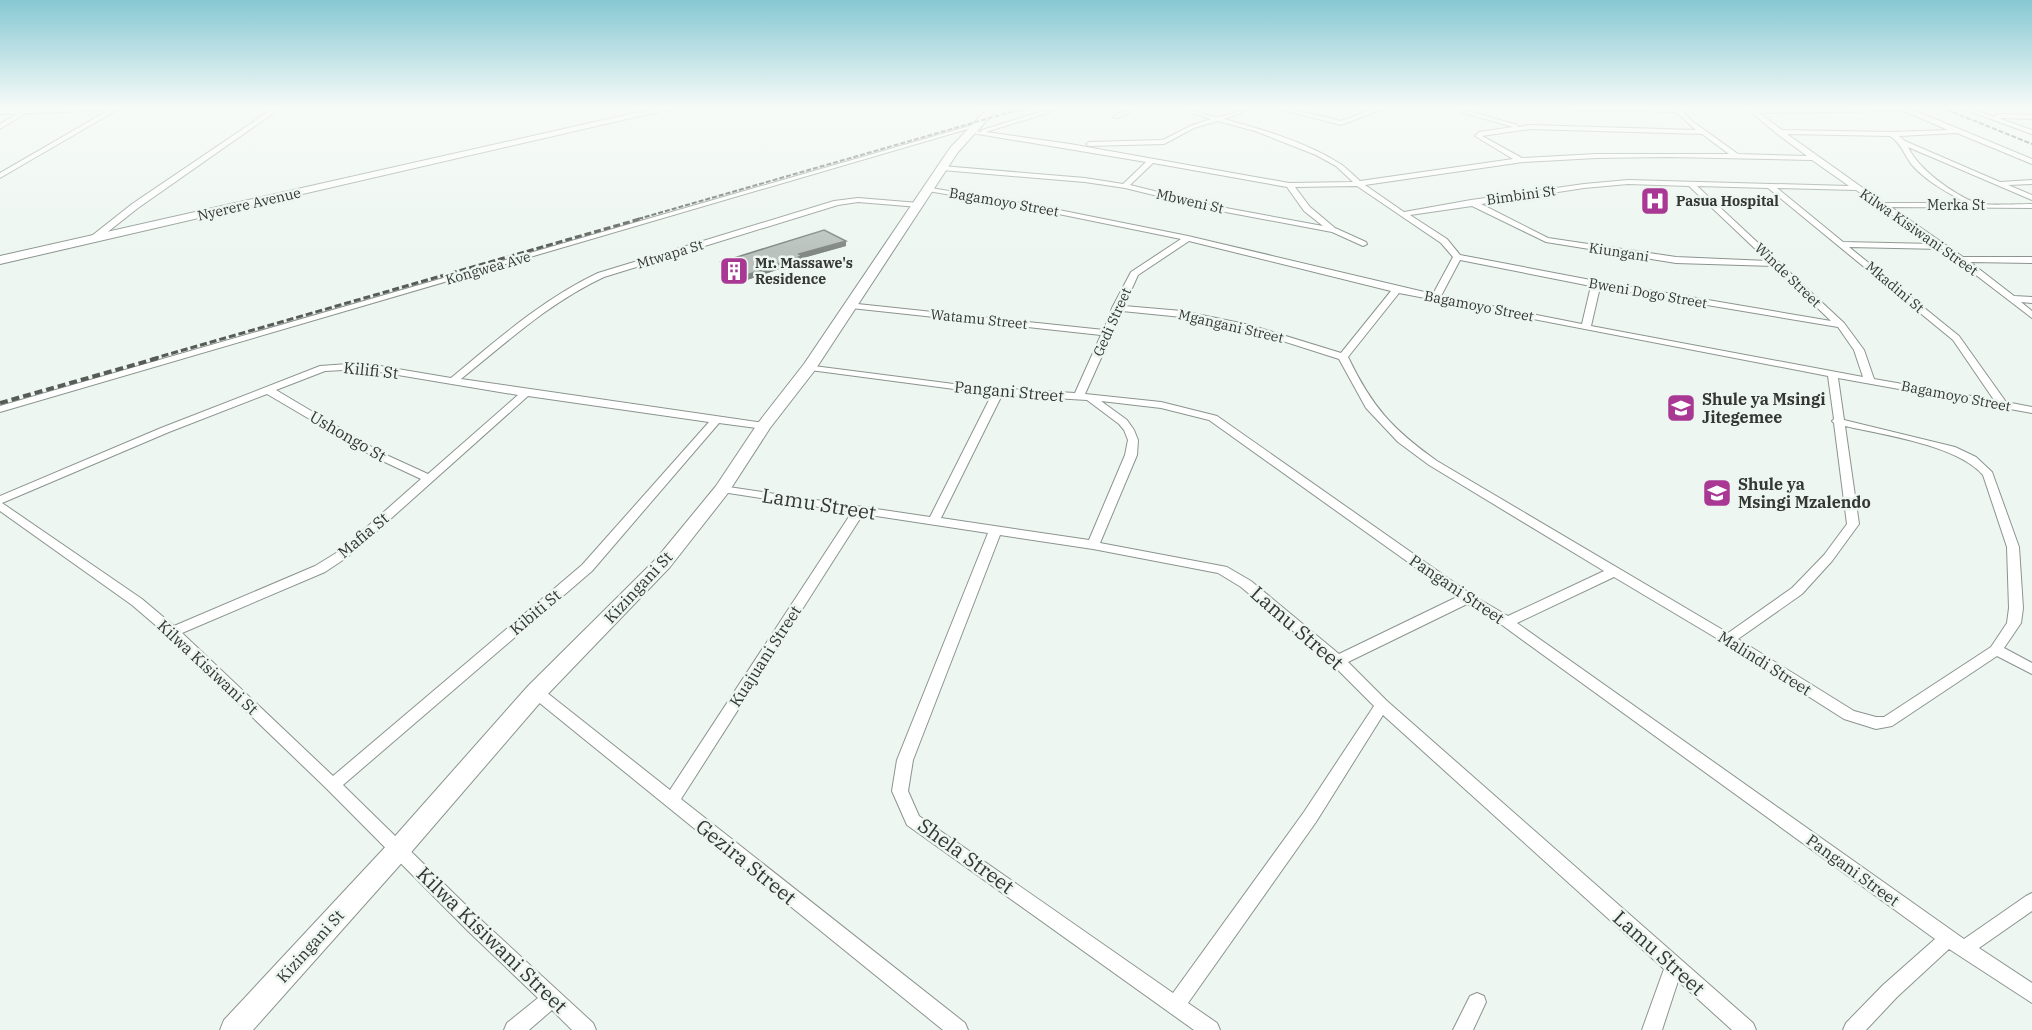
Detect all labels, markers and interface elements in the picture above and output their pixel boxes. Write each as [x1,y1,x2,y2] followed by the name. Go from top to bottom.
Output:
[1485,181,1557,209] street label: Bimbini St
[196,183,302,225] street label: Nyerere Avenue
[948,183,1060,221] street label: Bagamoyo Street
[1856,184,1982,280] street label: Kilwa Kisiwani Street
[1155,185,1225,217] street label: Mbweni St
[1639,185,1671,217] hospital icon: Pasua Hospital
[1676,192,1779,210] place label: Pasua Hospital
[1927,196,1985,214] street label: Merka St
[635,235,705,273] street label: Mtwapa St
[1588,238,1650,266] street label: Kiungani
[1751,239,1825,311] street label: Winde Street
[443,247,533,289] street label: Kongwea Ave
[755,254,853,288] place label: Mr. Massawe's Residence
[718,255,750,287] building icon: Mr. Massawe's Residence
[1862,257,1928,317] street label: Mkadini St
[1587,274,1709,312] street label: Bweni Dogo Street
[1089,285,1135,359] street label: Gedi Street
[1423,287,1535,325] street label: Bagamoyo Street
[930,305,1028,333] street label: Watamu Street
[1177,305,1285,347] street label: Mgangani Street
[343,357,400,383] street label: Kilifi St
[953,376,1065,406] street label: Pangani Street
[1900,377,2012,415] street label: Bagamoyo Street
[1702,389,1826,427] place label: Shule ya Msingi Jitegemee
[1665,392,1697,424] school or university icon: Shule ya Msingi Jitegemee
[306,406,390,466] street label: Ushongo St
[1738,474,1871,512] place label: Shule ya Msingi Mzalendo
[1701,477,1733,509] school or university icon: Shule ya Msingi Mzalendo
[760,481,878,526] street label: Lamu Street
[333,508,393,562] street label: Mafia St
[600,547,677,627] street label: Kizingani St
[1406,550,1508,628] street label: Pangani Street
[1245,580,1350,676] street label: Lamu Street
[505,585,565,639] street label: Kibiti St
[725,601,805,710] street label: Kuajuani Street
[154,615,263,719] street label: Kilwa Kisiwani St
[1715,626,1816,700] street label: Malindi Street
[913,812,1020,900] street label: Shela Street
[690,813,802,911] street label: Gezira Street
[1803,830,1904,911] street label: Pangani Street
[411,860,574,1019] street label: Kilwa Kisiwani Street
[1608,904,1711,1001] street label: Lamu Street
[272,905,348,987] street label: Kizingani St

